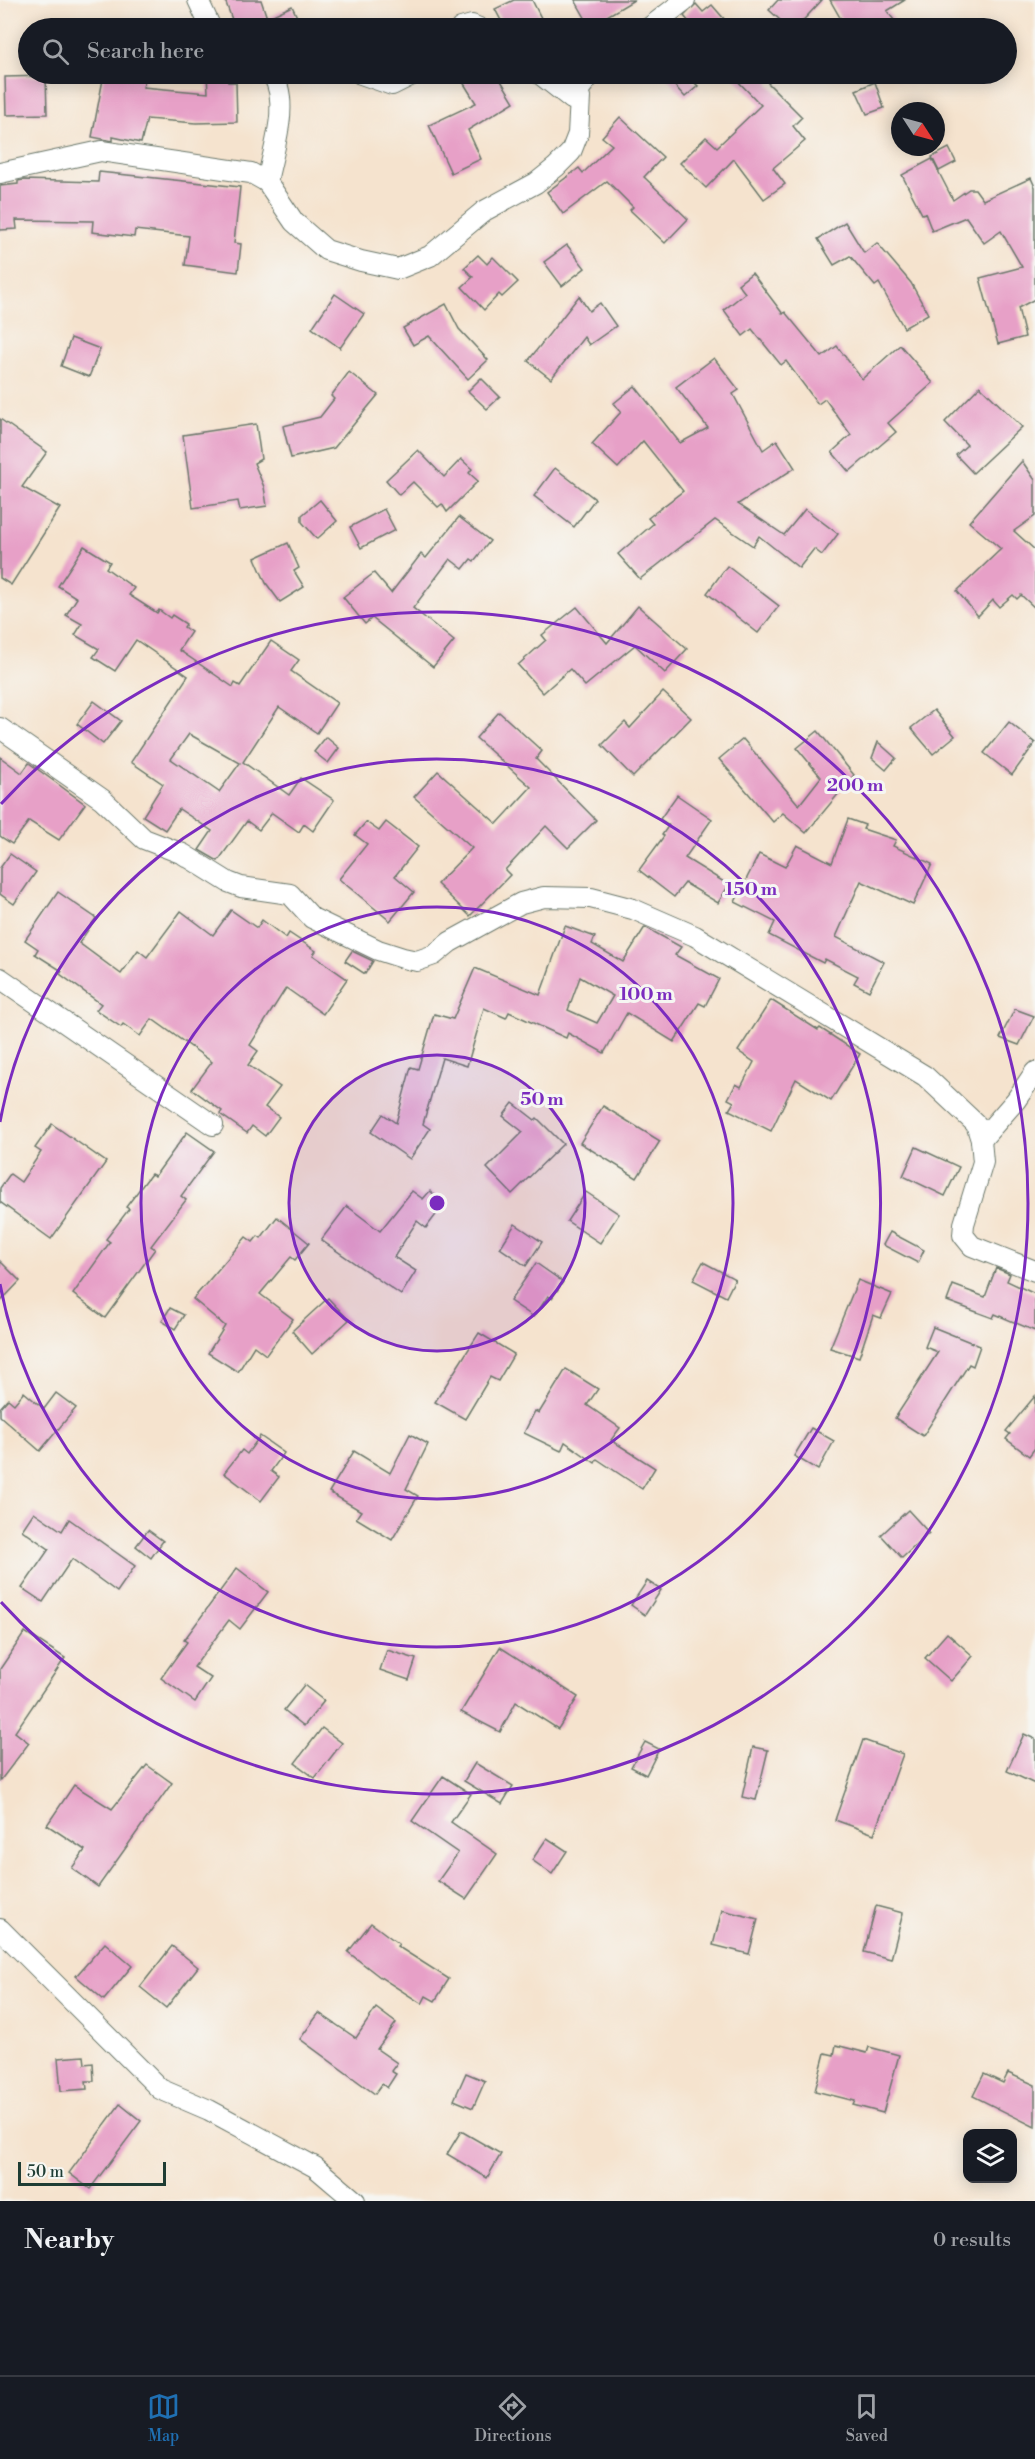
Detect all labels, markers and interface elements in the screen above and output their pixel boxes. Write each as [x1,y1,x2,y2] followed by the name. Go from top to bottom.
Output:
[18,18,1017,84] search box
[39,35,72,68] icon: search
[87,38,204,65] text: Search here
[891,102,945,156] north arrow
[827,774,884,797] text: 200 m
[725,878,778,901] text: 150 m
[619,983,673,1006] text: 100 m
[520,1088,564,1111] text: 50 m
[427,1193,447,1213] centre of rings
[963,2129,1017,2183] map controls
[963,2129,1017,2183] button: layers
[18,2159,166,2186] scale bar
[27,2162,64,2182] text: 50 m
[24,2224,114,2256] text: Nearby
[933,2228,1011,2253] text: 0 results
[147,2390,180,2446] tab: Map
[474,2390,552,2446] tab: Directions
[846,2390,888,2446] tab: Saved

